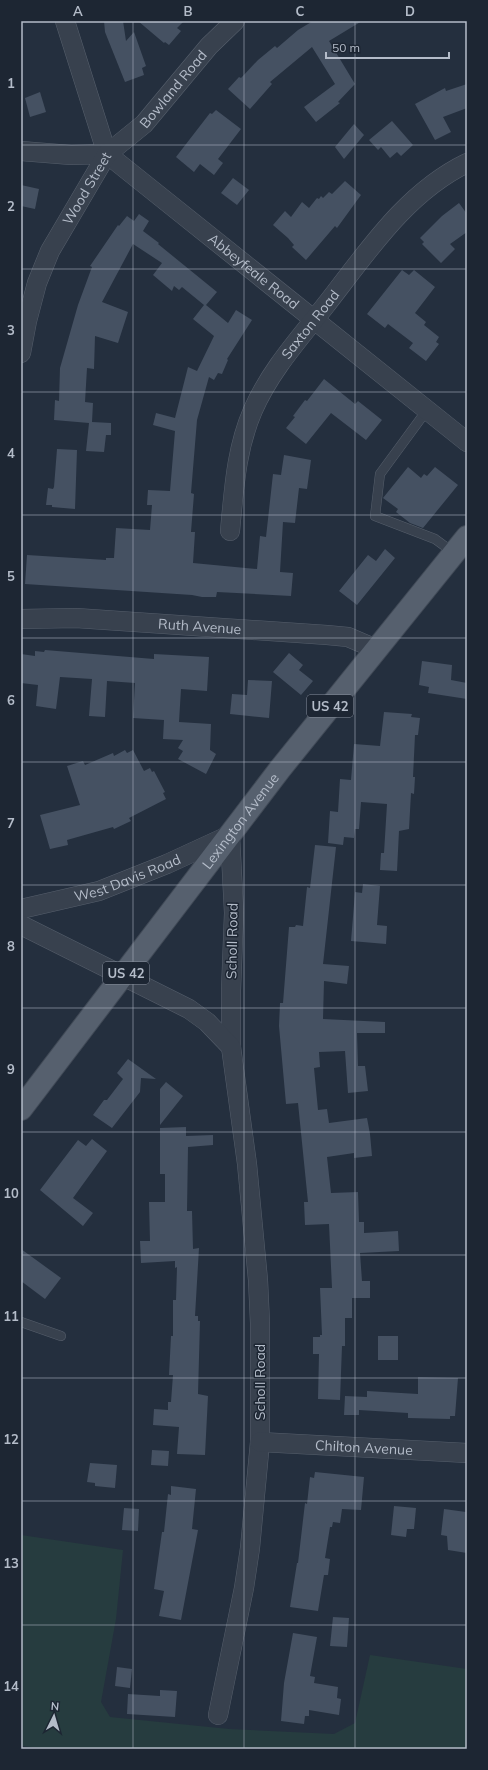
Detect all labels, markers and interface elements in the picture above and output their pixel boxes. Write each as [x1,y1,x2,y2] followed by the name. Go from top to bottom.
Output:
[73,3,83,19] text: A
[184,3,193,19] text: B
[296,3,305,19] text: C
[405,3,415,19] text: D
[326,34,449,60] scale bar
[332,40,360,55] text: 50 m
[135,46,211,132] street label: Bowland Road
[7,75,15,91] text: 1
[58,149,115,228] street label: Wood Street
[7,198,15,214] text: 2
[204,229,303,313] street label: Abbeyfeale Road
[277,286,343,363] street label: Saxton Road
[7,322,15,338] text: 3
[7,445,15,461] text: 4
[7,568,15,584] text: 5
[158,615,242,638] street label: Ruth Avenue
[7,692,15,708] text: 6
[307,695,353,717] road number: US 42
[198,769,283,873] street label: Lexington Avenue
[7,815,15,831] text: 7
[72,850,183,905] street label: West Davis Road
[222,903,242,979] street label: Scholl Road
[7,938,15,954] text: 8
[103,962,149,984] road number: US 42
[7,1061,15,1077] text: 9
[3,1185,19,1201] text: 10
[3,1308,19,1324] text: 11
[251,1344,269,1420] street label: Scholl Road
[3,1431,19,1447] text: 12
[314,1436,413,1459] street label: Chilton Avenue
[3,1555,19,1571] text: 13
[3,1678,19,1694] text: 14
[34,1696,74,1736] north arrow
[50,1699,60,1713] text: N

